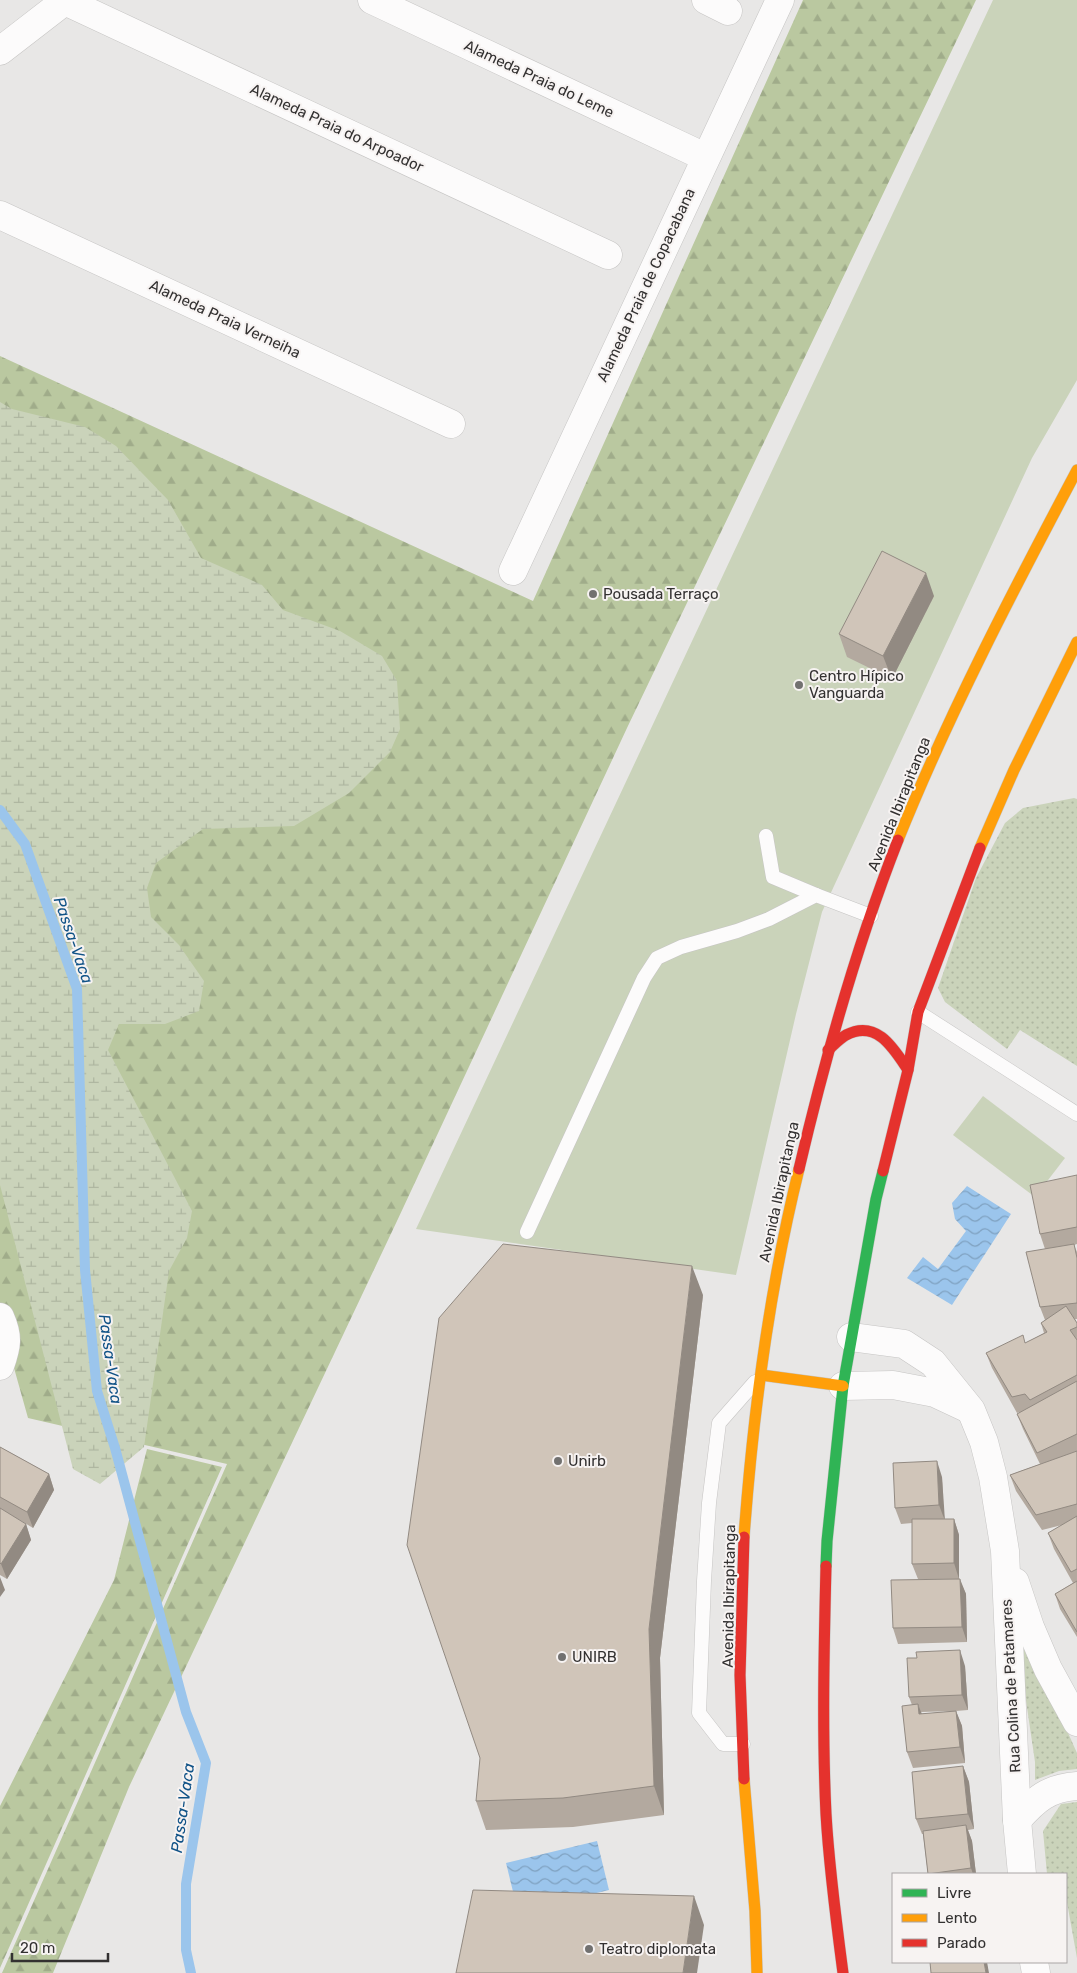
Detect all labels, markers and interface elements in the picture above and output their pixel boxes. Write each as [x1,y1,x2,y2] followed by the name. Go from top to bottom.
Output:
[461,36,617,122] street label: Alameda Praia do Leme
[247,80,427,176] street label: Alameda Praia do Arpoador
[593,185,699,385] street label: Alameda Praia de Copacabana
[146,276,304,362] street label: Alameda Praia Verneiha
[603,585,719,603] place label: Pousada Terraço
[587,588,599,600] marker: Pousada Terraço
[809,667,904,702] place label: Centro Hípico Vanguarda
[793,679,805,691] marker: Centro Hípico Vanguarda
[864,734,934,874] street label: Avenida Ibirapitanga
[50,894,97,986] water label: Passa-Vaca
[755,1120,803,1264] street label: Avenida Ibirapitanga
[95,1313,126,1405] water label: Passa-Vaca
[568,1452,606,1470] place label: Unirb
[552,1455,564,1467] marker: Unirb
[719,1524,739,1668] street label: Avenida Ibirapitanga
[997,1598,1025,1773] street label: Rua Colina de Patamares
[572,1648,617,1666] place label: UNIRB
[556,1651,568,1663] marker: UNIRB
[167,1762,198,1854] water label: Passa-Vaca
[892,1873,1067,1963] legend
[937,1884,971,1902] text: Livre
[937,1909,977,1927] text: Lento
[12,1930,109,1962] scale bar
[937,1934,986,1952] text: Parado
[20,1939,55,1957] text: 20 m
[599,1940,716,1958] place label: Teatro diplomata
[583,1943,595,1955] marker: Teatro diplomata

